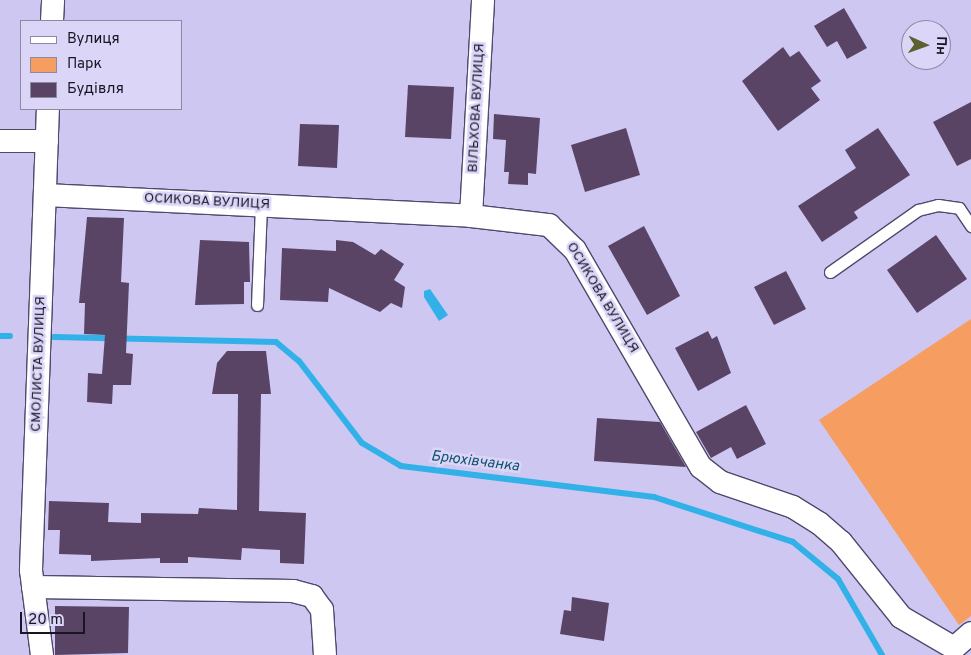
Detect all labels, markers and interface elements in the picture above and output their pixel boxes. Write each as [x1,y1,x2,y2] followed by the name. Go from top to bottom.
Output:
[20,20,182,110] legend
[901,20,951,70] north arrow
[67,30,120,49] text: Вулиця
[932,36,949,55] text: Пн
[465,43,489,173] street label: ВІЛЬХОВА ВУЛИЦЯ
[67,55,102,74] text: Парк
[67,80,124,99] text: Будівля
[143,190,271,214] street label: ОСИКОВА ВУЛИЦЯ
[562,239,642,357] street label: ОСИКОВА ВУЛИЦЯ
[28,296,50,432] street label: СМОЛИСТА ВУЛИЦЯ
[430,448,520,476] water label: Брюхівчанка
[22,602,88,634] scale bar
[28,611,63,630] text: 20 m

